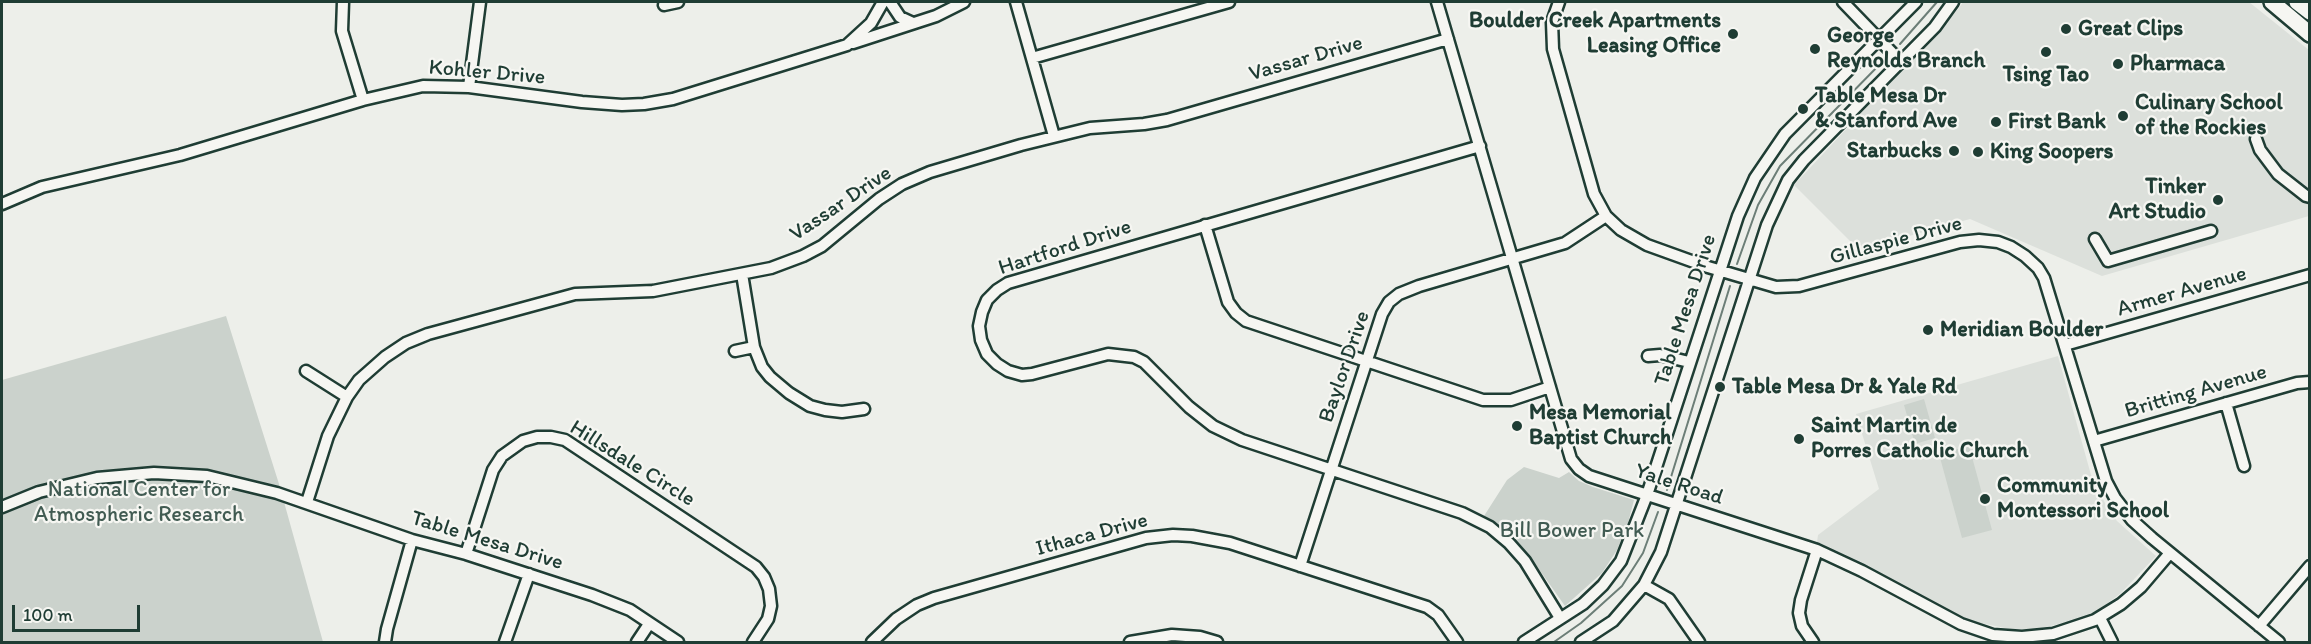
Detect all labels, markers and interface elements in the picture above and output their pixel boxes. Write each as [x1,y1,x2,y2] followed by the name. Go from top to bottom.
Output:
[1469,8,1721,60] place label: Boulder Creek Apartments Leasing Office
[2078,16,2183,42] place label: Great Clips
[2059,22,2073,36] marker: Great Clips
[1827,23,1985,74] place label: George Reynolds Branch
[1726,27,1740,41] marker: Boulder Creek Apartments Leasing Office
[1246,30,1366,88] street label: Vassar Drive
[1808,42,1822,56] marker: George Reynolds Branch
[2039,45,2053,59] marker: Tsing Tao
[2130,51,2225,77] place label: Pharmaca
[428,55,546,91] street label: Kohler Drive
[2111,57,2125,71] marker: Pharmaca
[2003,62,2089,88] place label: Tsing Tao
[1815,83,1957,134] place label: Table Mesa Dr & Stanford Ave
[2135,90,2283,142] place label: Culinary School of the Rockies
[1796,102,1810,116] marker: Table Mesa Dr & Stanford Ave
[2008,109,2106,135] place label: First Bank
[2116,109,2130,123] marker: Culinary School of the Rockies
[1989,115,2003,129] marker: First Bank
[1847,138,1942,164] place label: Starbucks
[1990,139,2113,165] place label: King Soopers
[1947,144,1961,158] marker: Starbucks
[1971,145,1985,159] marker: King Soopers
[785,160,897,248] street label: Vassar Drive
[2109,174,2206,226] place label: Tinker Art Studio
[2211,193,2225,207] marker: Tinker Art Studio
[1827,211,1965,271] street label: Gillaspie Drive
[995,214,1135,282] street label: Hartford Drive
[1649,231,1723,389] street label: Table Mesa Drive
[2114,261,2250,323] street label: Armer Avenue
[1314,308,1376,426] street label: Baylor Drive
[1940,317,2103,343] place label: Meridian Boulder
[1921,323,1935,337] marker: Meridian Boulder
[2122,359,2270,425] street label: Britting Avenue
[1732,374,1957,400] place label: Table Mesa Dr & Yale Rd
[1713,380,1727,394] marker: Table Mesa Dr & Yale Rd
[1529,400,1672,452] place label: Mesa Memorial Baptist Church
[1811,413,2028,464] place label: Saint Martin de Porres Catholic Church
[564,415,700,513] street label: Hillsdale Circle
[1510,419,1524,433] marker: Mesa Memorial Baptist Church
[1792,432,1806,446] marker: Saint Martin de Porres Catholic Church
[1631,458,1727,512] street label: Yale Road
[1997,473,2169,524] place label: Community Montessori School
[34,477,244,528] park label: National Center for Atmospheric Research
[1978,492,1992,506] marker: Community Montessori School
[408,505,566,577] street label: Table Mesa Drive
[1033,507,1151,563] street label: Ithaca Drive
[1500,518,1644,544] park label: Bill Bower Park
[15,593,142,631] scale bar
[23,604,73,626] text: 100 m

